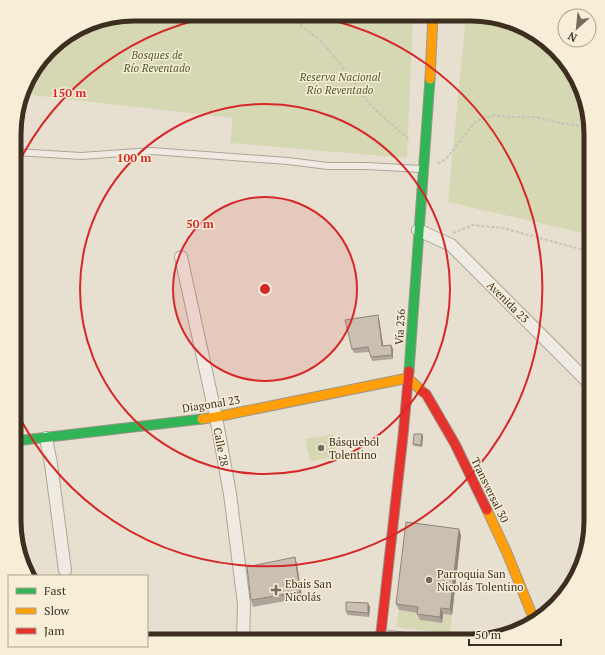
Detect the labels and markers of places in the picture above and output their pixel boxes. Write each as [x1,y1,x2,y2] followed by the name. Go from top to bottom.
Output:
[258,282,272,296] centre of rings
[329,435,379,462] place label: Básquebol Tolentino
[316,443,326,453] marker: Básquebol Tolentino
[437,567,523,594] place label: Parroquia San Nicolás Tolentino
[424,575,434,585] marker: Parroquia San Nicolás Tolentino
[285,577,332,604] place label: Ebais San Nicolás
[270,584,282,596] marker: Ebais San Nicolás

